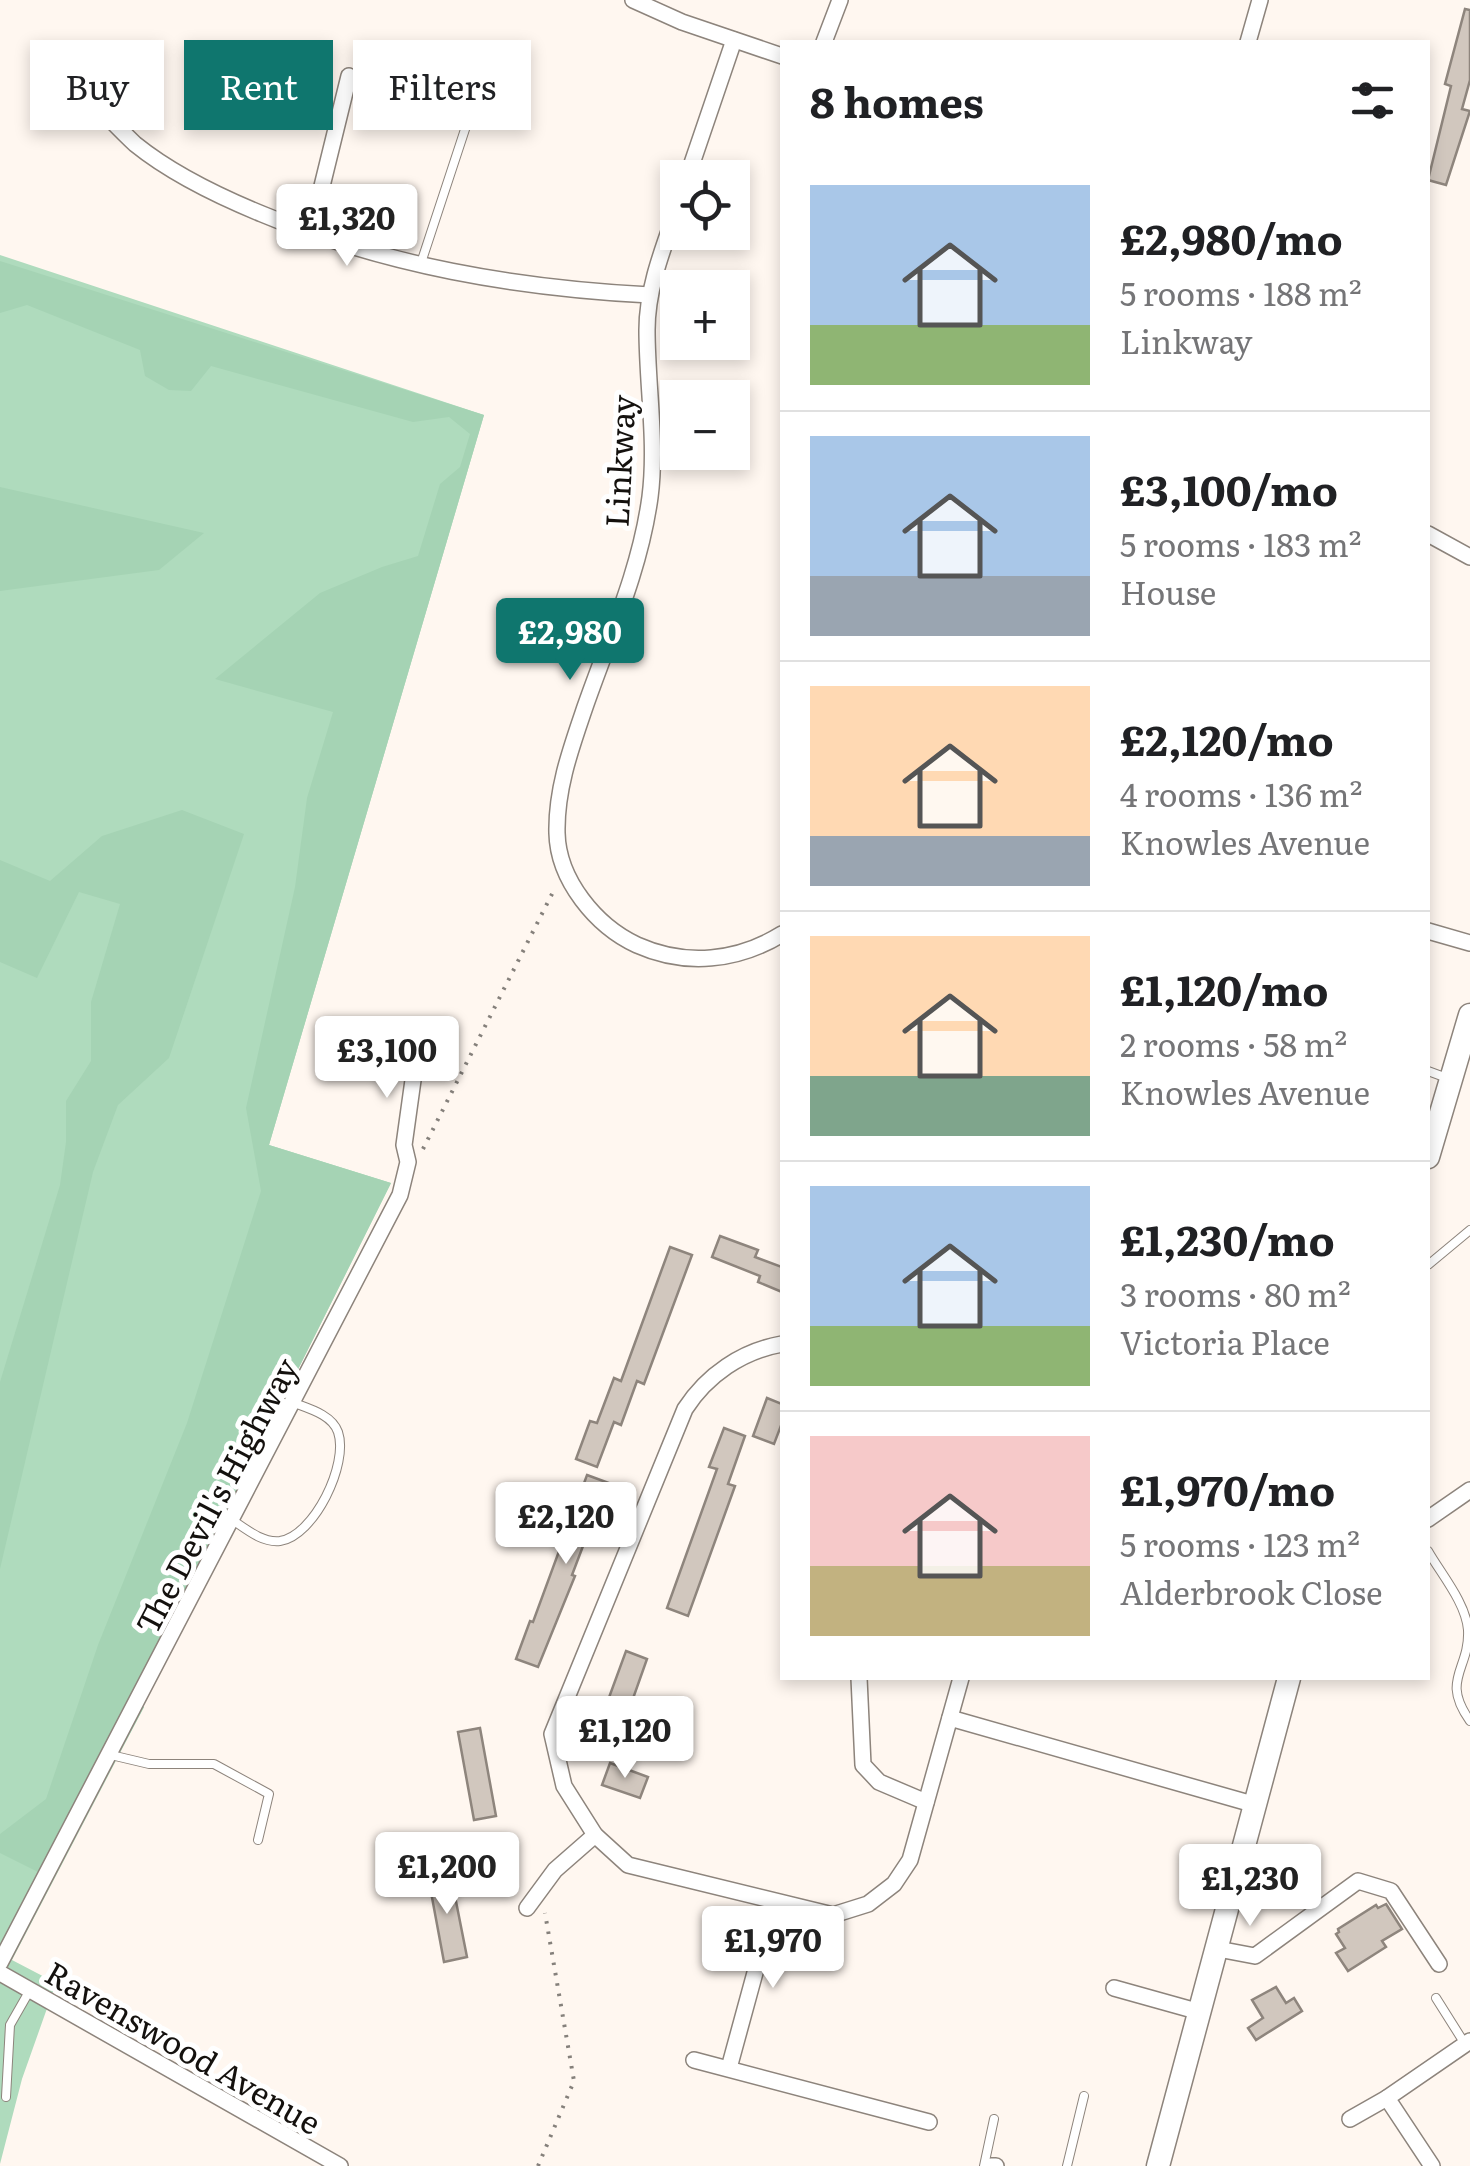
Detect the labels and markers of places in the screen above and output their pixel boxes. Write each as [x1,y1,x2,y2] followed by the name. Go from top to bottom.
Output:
[266,184,428,269] pin: £1,320
[489,598,651,683] pin: £2,980
[306,1016,468,1101] pin: £3,100
[485,1482,647,1567] pin: £2,120
[544,1696,706,1781] pin: £1,120
[366,1832,528,1917] pin: £1,200
[1169,1844,1331,1929] pin: £1,230
[692,1906,854,1991] pin: £1,970

